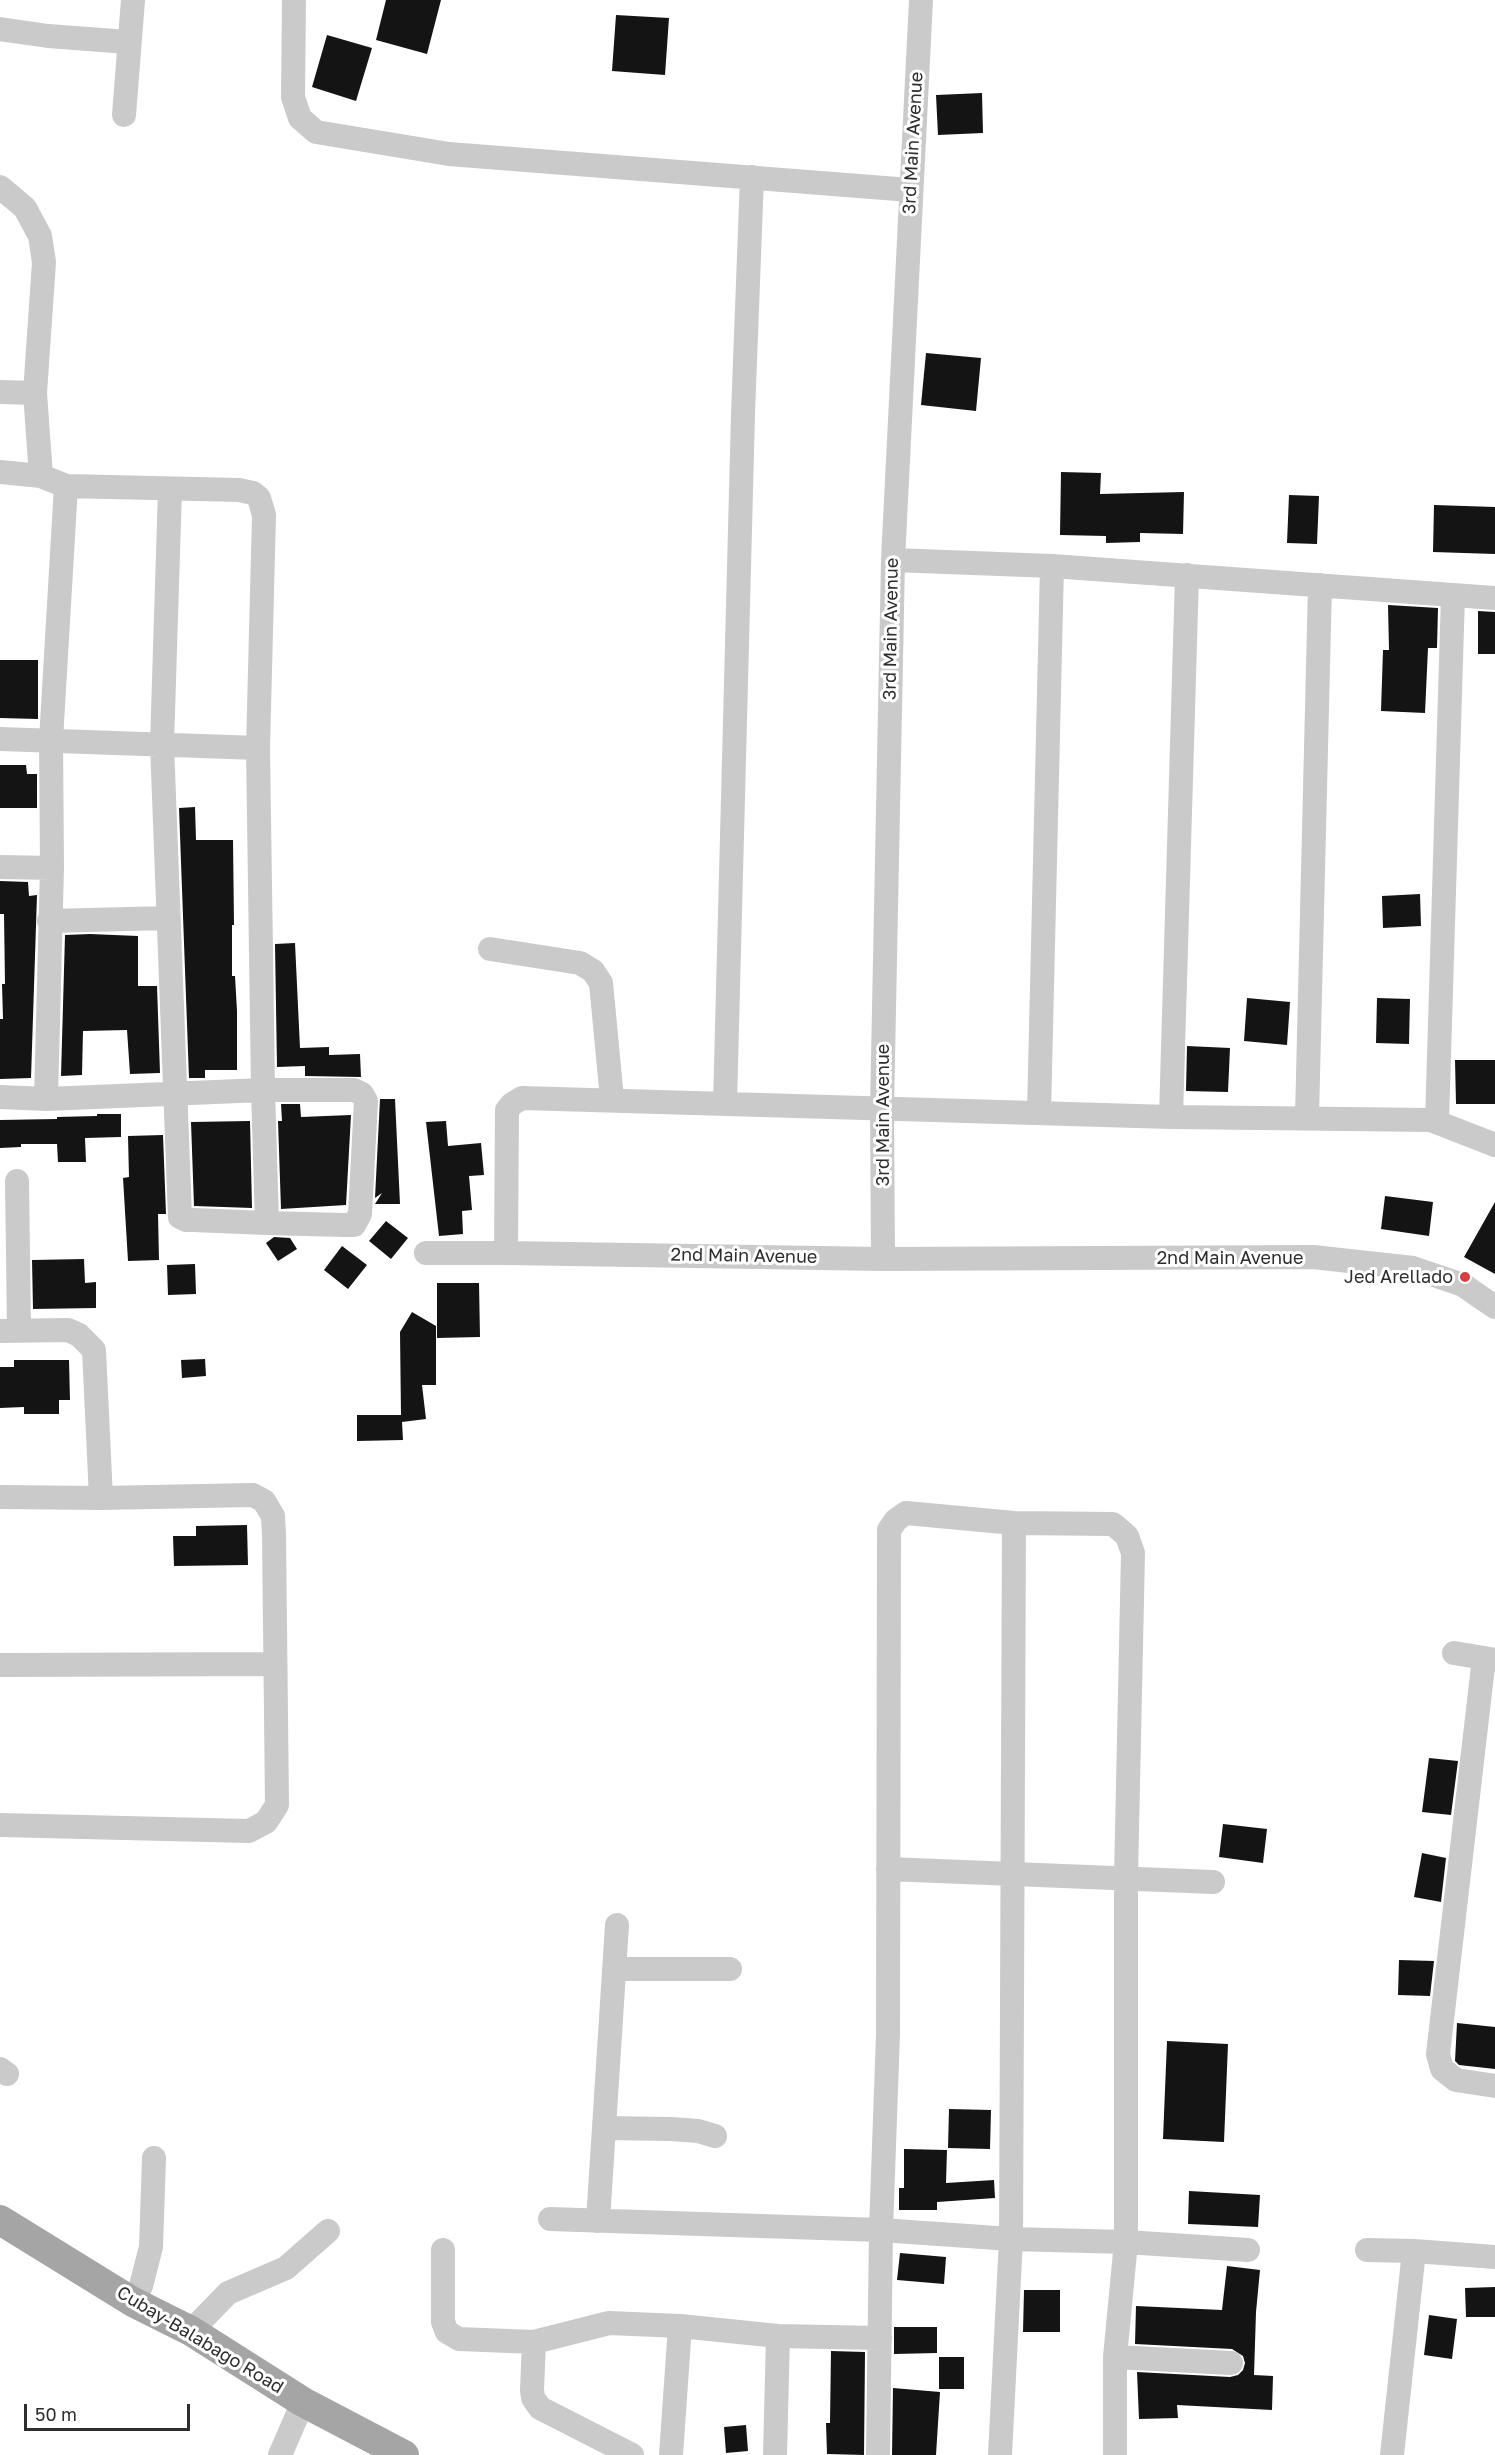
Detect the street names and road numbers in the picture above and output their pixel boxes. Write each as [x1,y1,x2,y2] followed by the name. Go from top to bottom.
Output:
[898,71,928,215] street label: 3rd Main Avenue
[879,558,903,700] street label: 3rd Main Avenue
[872,1044,894,1186] street label: 3rd Main Avenue
[670,1244,818,1268] street label: 2nd Main Avenue
[1157,1247,1303,1269] street label: 2nd Main Avenue
[113,2282,287,2398] street label: Cubay-Balabago Road

